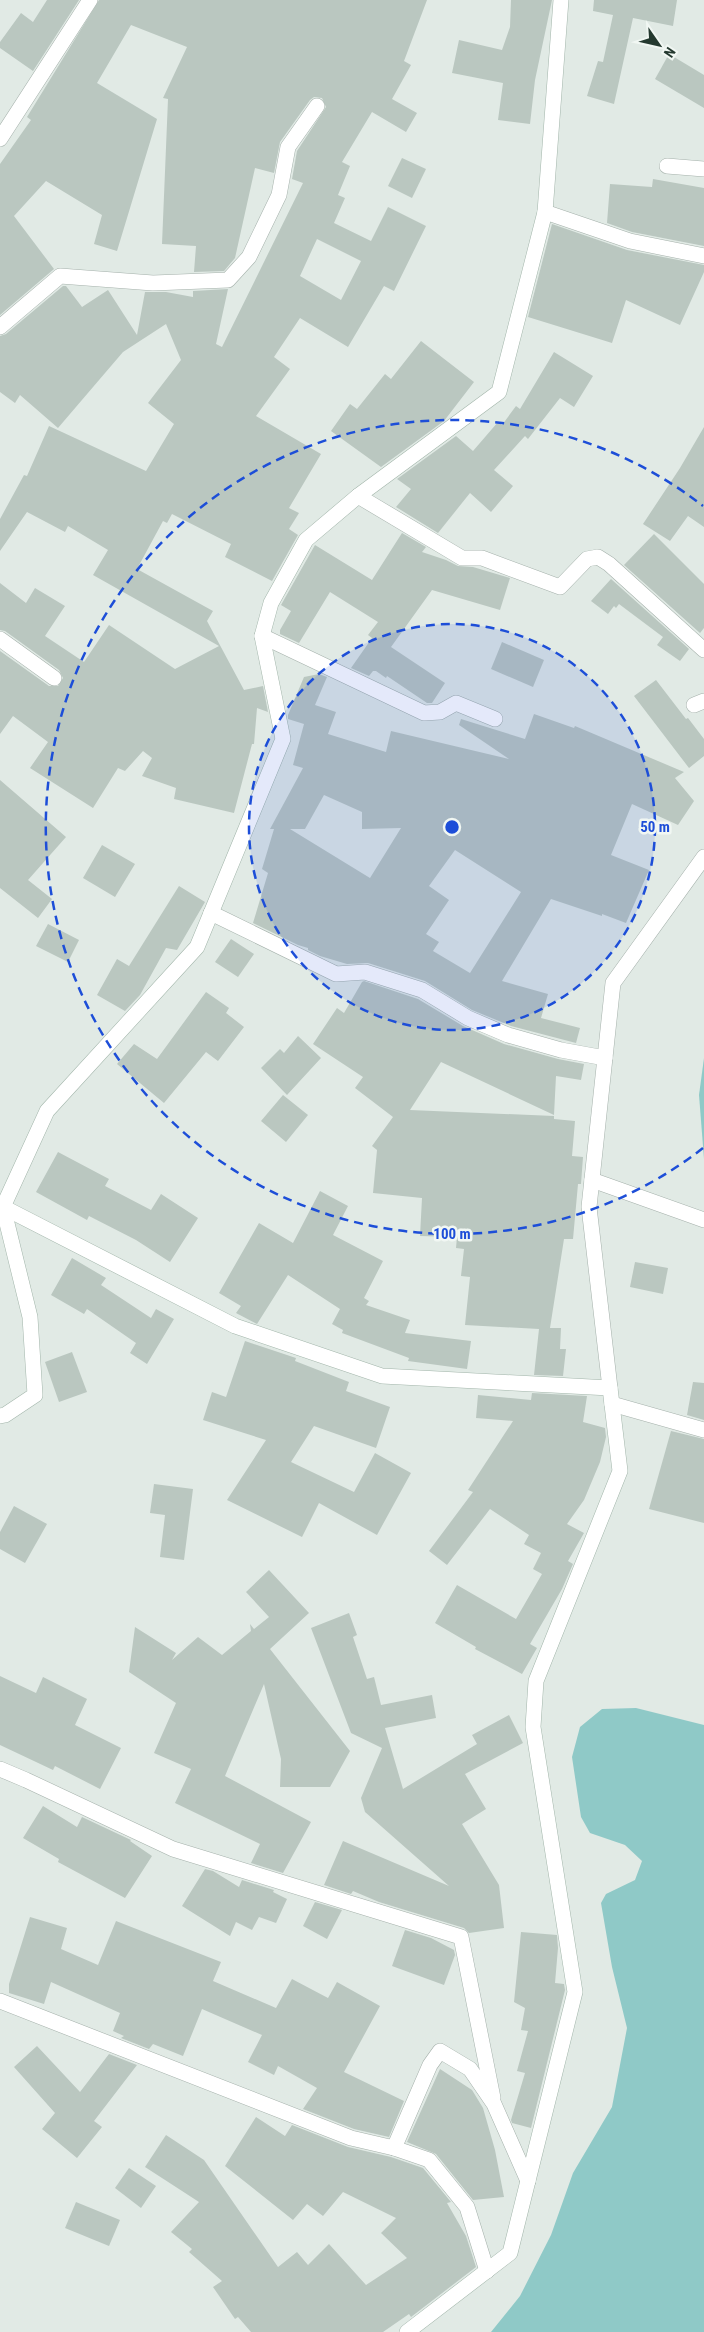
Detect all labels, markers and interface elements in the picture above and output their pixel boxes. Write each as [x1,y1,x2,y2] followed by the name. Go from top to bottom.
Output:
[634,20,684,70] north arrow
[661,44,679,60] text: N
[443,818,461,836] centre of rings
[640,818,670,836] text: 50 m
[433,1225,471,1243] text: 100 m

